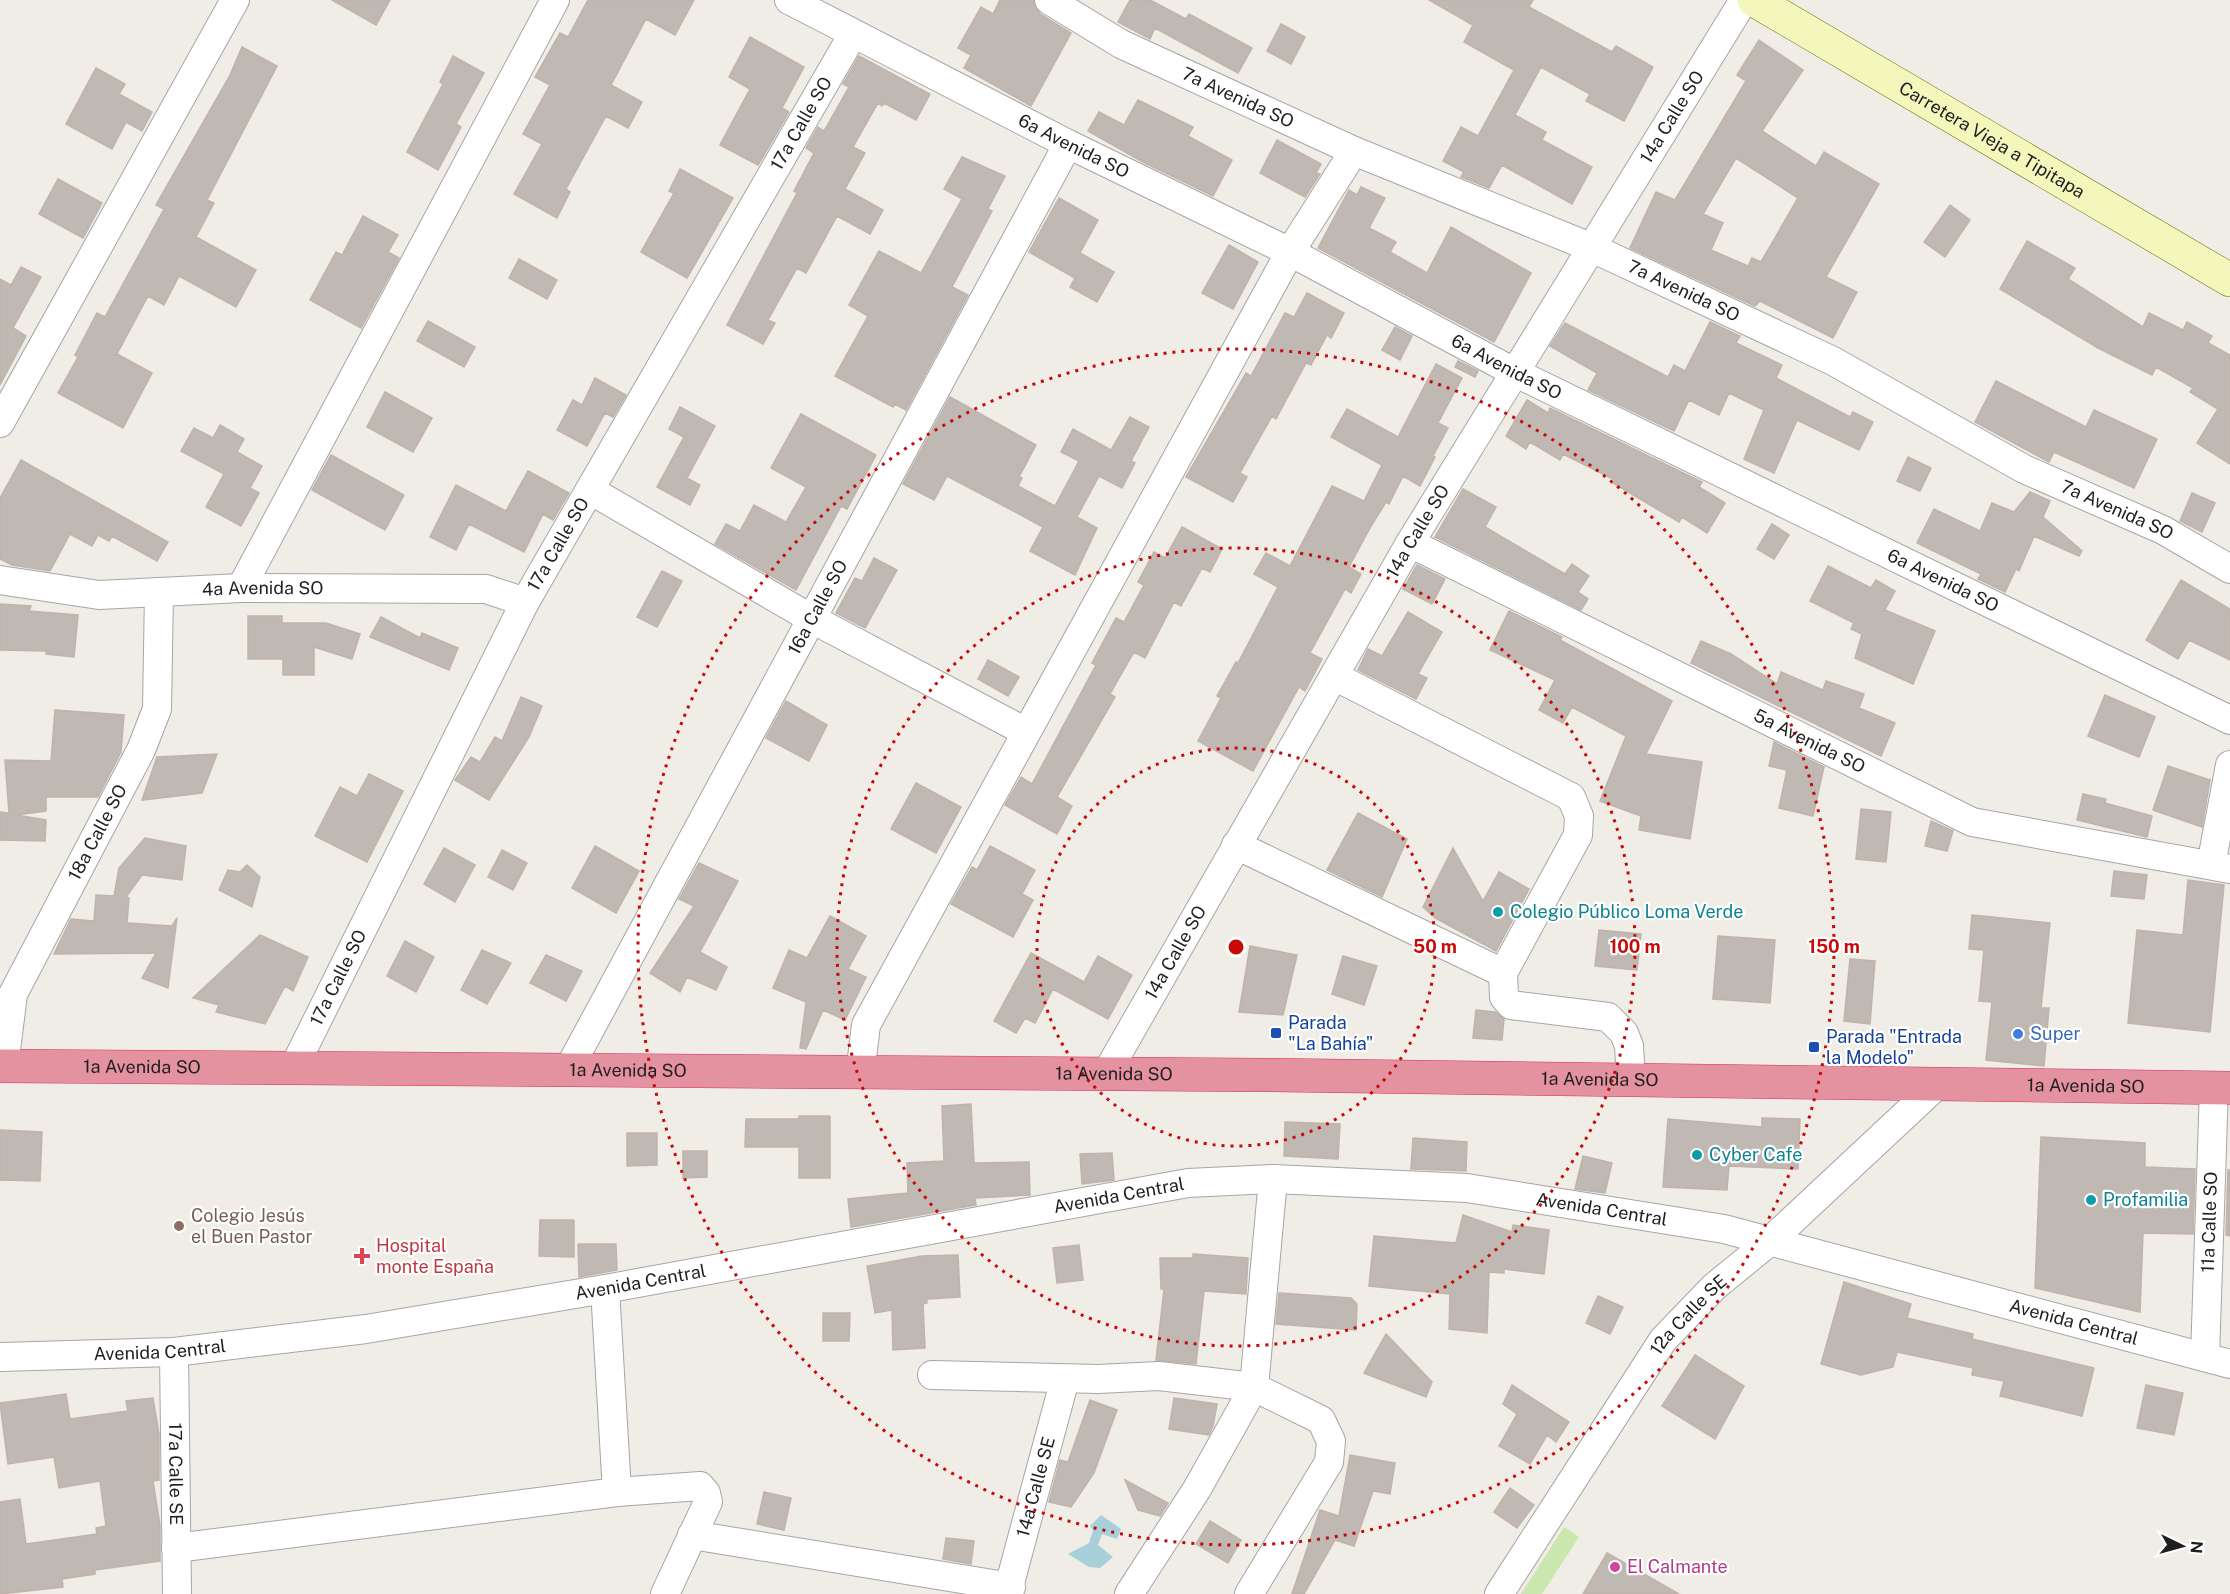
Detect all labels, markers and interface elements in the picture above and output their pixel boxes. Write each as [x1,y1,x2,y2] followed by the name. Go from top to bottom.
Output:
[1179,62,1297,132] street label: 7a Avenida SO
[1635,67,1708,167] street label: 14a Calle SO
[766,73,836,174] street label: 17a Calle SO
[1896,77,2089,202] street label: Carretera Vieja a Tipitapa
[1015,109,1133,182] street label: 6a Avenida SO
[1625,255,1743,326] street label: 7a Avenida SO
[1448,329,1565,404] street label: 6a Avenida SO
[2058,475,2177,544] street label: 7a Avenida SO
[1381,480,1453,581] street label: 14a Calle SO
[523,494,593,595] street label: 17a Calle SO
[1884,544,2002,616] street label: 6a Avenida SO
[783,556,852,658] street label: 16a Calle SO
[201,577,323,600] street label: 4a Avenida SO
[1751,704,1869,777] street label: 5a Avenida SO
[64,781,131,884] street label: 18a Calle SO
[1140,901,1210,1003] street label: 14a Calle SO
[1510,901,1743,922] place label: Colegio Público Loma Verde
[1491,905,1505,919] marker: Colegio Público Loma Verde
[305,926,371,1029] street label: 17a Calle SO
[1413,936,1457,957] text: 50 m
[1609,936,1661,957] text: 100 m
[1808,936,1860,957] text: 150 m
[1226,937,1246,957] centre of rings
[1288,1012,1373,1054] place label: Parada "La Bahía"
[2030,1023,2081,1044] place label: Super
[1269,1026,1283,1040] marker: Parada "La Bahía"
[1826,1026,1962,1068] place label: Parada "Entrada la Modelo"
[2011,1027,2025,1041] marker: Super
[1807,1040,1821,1054] marker: Parada "Entrada la Modelo"
[83,1056,201,1077] street label: 1a Avenida SO
[569,1059,687,1081] street label: 1a Avenida SO
[1055,1062,1173,1084] street label: 1a Avenida SO
[1541,1068,1659,1090] street label: 1a Avenida SO
[2027,1074,2145,1097] street label: 1a Avenida SO
[1709,1144,1803,1165] place label: Cyber Cafe
[1690,1148,1704,1162] marker: Cyber Cafe
[2197,1171,2221,1273] street label: 11a Calle SO
[1052,1173,1186,1217] street label: Avenida Central
[1535,1188,1669,1230] street label: Avenida Central
[2103,1189,2188,1210] place label: Profamilia
[2084,1193,2098,1207] marker: Profamilia
[191,1205,313,1247] place label: Colegio Jesús el Buen Pastor
[172,1219,186,1233] marker: Colegio Jesús el Buen Pastor
[376,1235,494,1277] place label: Hospital monte España
[353,1247,371,1265] marker: Hospital monte España
[574,1260,708,1304] street label: Avenida Central
[1645,1270,1731,1359] street label: 12a Calle SE
[2007,1295,2141,1349] street label: Avenida Central
[93,1335,227,1364] street label: Avenida Central
[165,1423,187,1525] street label: 17a Calle SE
[1012,1434,1059,1539] street label: 14a Calle SE
[2152,1516,2212,1576] north arrow
[2186,1540,2206,1554] text: N
[1627,1556,1728,1577] place label: El Calmante
[1608,1560,1622,1574] marker: El Calmante

